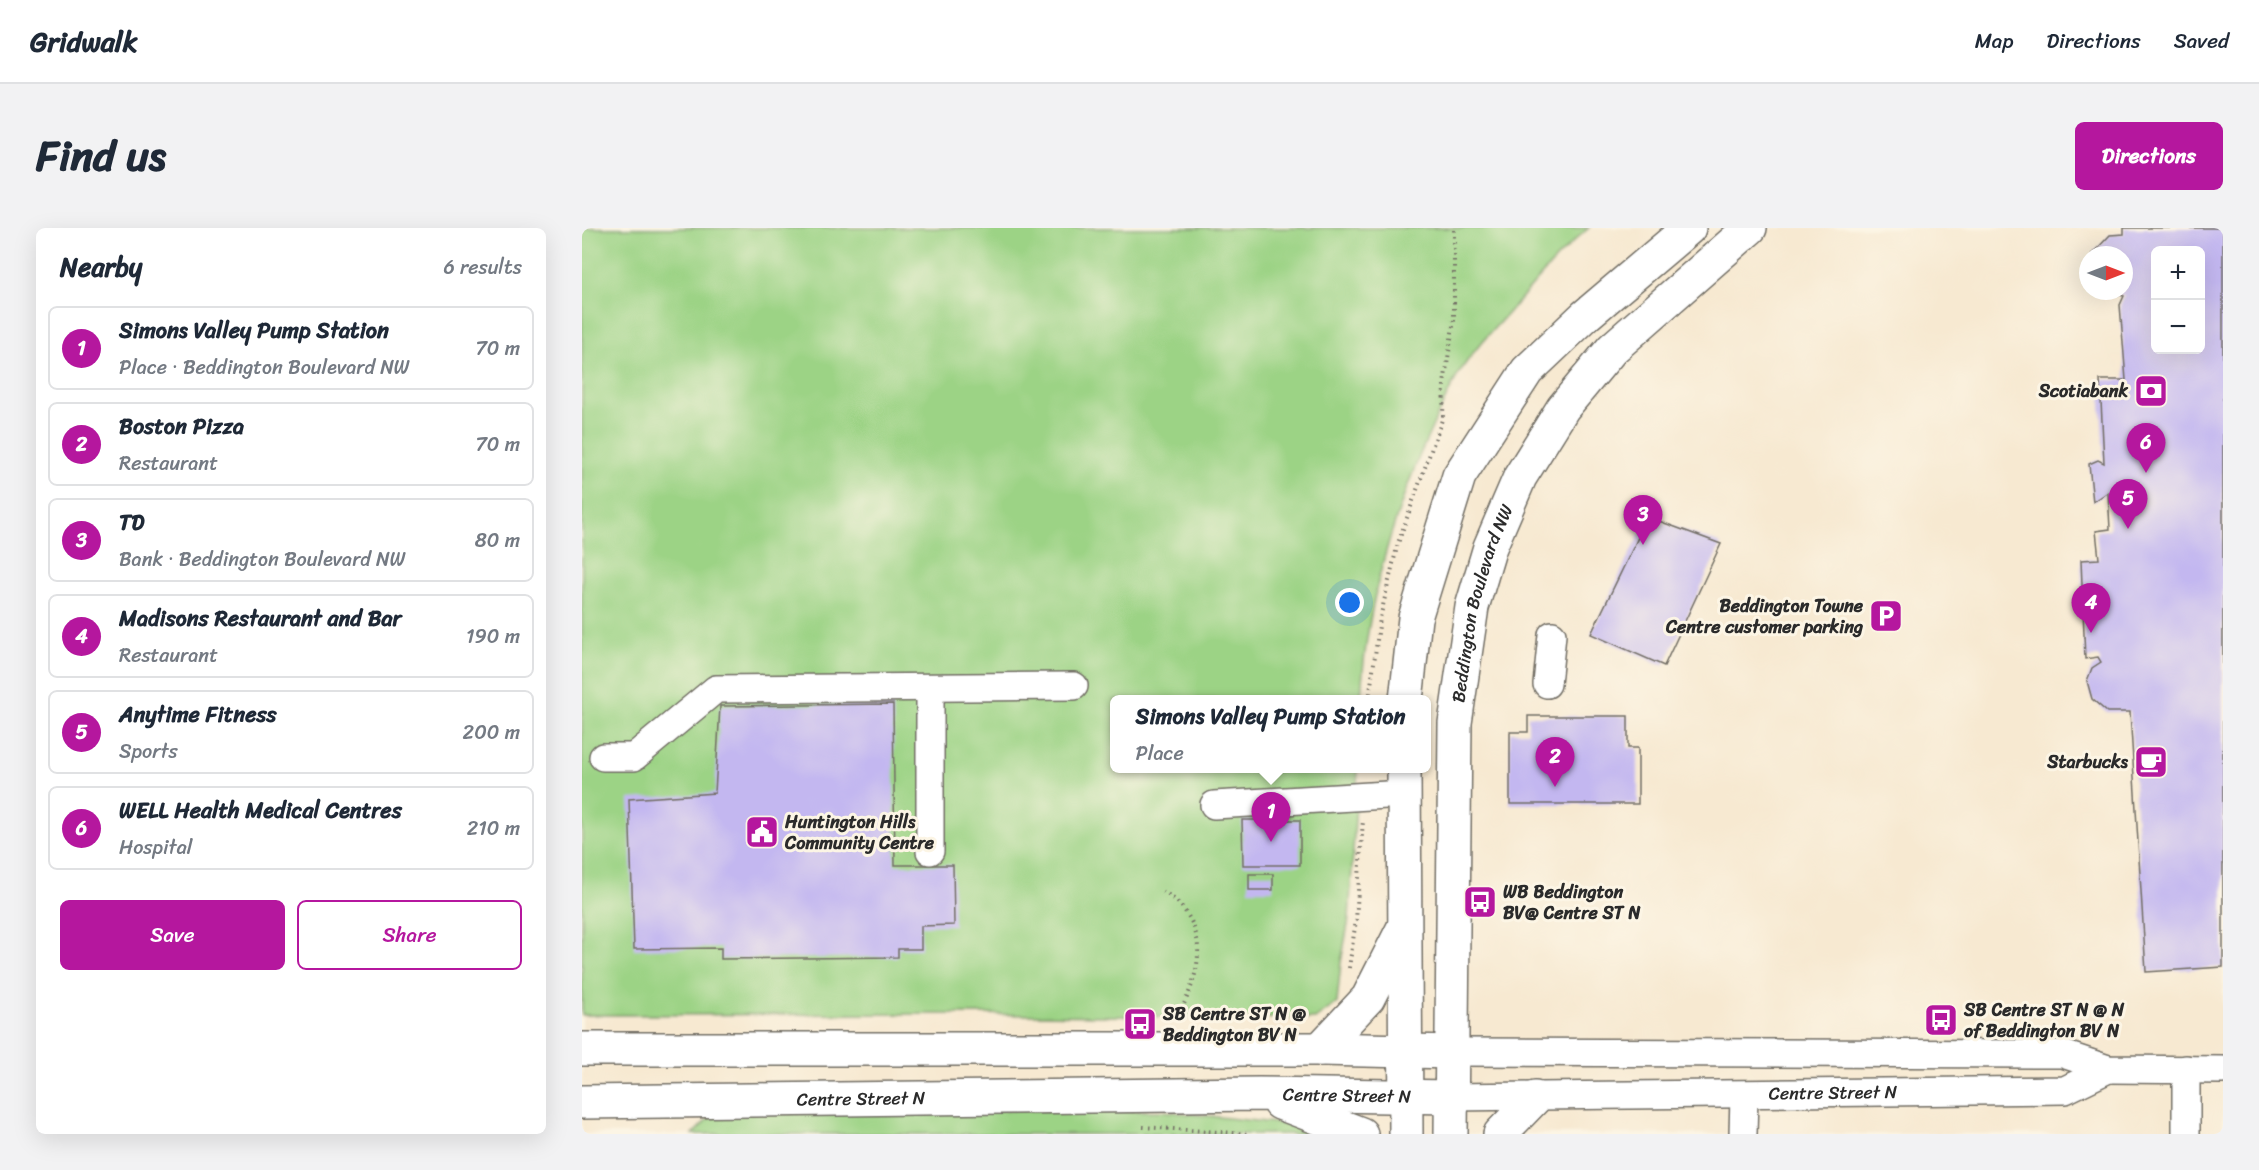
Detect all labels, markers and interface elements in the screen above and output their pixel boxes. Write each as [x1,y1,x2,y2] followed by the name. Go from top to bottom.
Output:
[30,17,138,66] text: Gridwalk
[1975,22,2013,60] text: Map
[2046,22,2141,60] text: Directions
[2174,22,2229,60] text: Saved
[36,119,166,193] text: Find us
[2075,122,2223,190] button: Directions
[60,244,142,290] text: Nearby
[2079,246,2133,300] north arrow
[2151,246,2205,354] map controls
[2151,246,2205,300] button: +
[443,250,522,285] text: 6 results
[2151,300,2205,354] button: −
[119,311,389,350] text: Simons Valley Pump Station
[77,331,86,366] text: 1
[475,331,520,366] text: 70 m
[119,350,410,385] text: Place · Beddington Boulevard NW
[2133,373,2169,409] bank icon: Scotiabank
[2038,375,2128,407] place label: Scotiabank
[119,407,244,446] text: Boston Pizza
[2126,424,2166,473] pin: 6
[76,427,87,462] text: 2
[475,427,520,462] text: 70 m
[119,446,218,481] text: Restaurant
[2108,480,2148,529] pin: 5
[1624,496,1662,545] pin: 3
[1442,498,1523,705] street label: Beddington Boulevard NW
[119,503,144,542] text: TD
[76,523,87,558] text: 3
[475,523,520,558] text: 80 m
[119,542,406,577] text: Bank · Beddington Boulevard NW
[2072,584,2110,633] pin: 4
[1335,588,1364,617] your location
[1665,590,1864,643] place label: Beddington Towne Centre customer parking
[1868,598,1904,634] parking icon: Beddington Towne Centre customer parking
[119,599,402,638] text: Madisons Restaurant and Bar
[75,619,88,654] text: 4
[466,619,520,654] text: 190 m
[119,638,218,673] text: Restaurant
[119,695,277,734] text: Anytime Fitness
[1110,695,1431,773] popup
[1136,697,1405,736] text: Simons Valley Pump Station
[75,715,88,750] text: 5
[463,715,520,750] text: 200 m
[119,734,178,769] text: Sports
[1136,736,1184,771] text: Place
[1536,738,1574,787] pin: 2
[2133,744,2169,780] cafe icon: Starbucks
[2046,746,2129,778] place label: Starbucks
[119,791,402,830] text: WELL Health Medical Centres
[1252,792,1290,842] pin: 1
[784,806,935,859] place label: Huntington Hills Community Centre
[76,811,87,846] text: 6
[467,811,520,846] text: 210 m
[744,814,780,850] public building icon: Huntington Hills Community Centre
[119,830,192,865] text: Hospital
[1503,876,1641,929] place label: WB Beddington BV@ Centre ST N
[1462,884,1498,920] bus stop icon: WB Beddington BV@ Centre ST N
[60,900,285,970] button: Save
[297,900,522,970] button: Share
[1963,994,2125,1047] place label: SB Centre ST N @ N of Beddington BV N
[1162,998,1306,1051] place label: SB Centre ST N @ Beddington BV N
[1923,1002,1959,1038] bus stop icon: SB Centre ST N @ N of Beddington BV N
[1122,1006,1158,1042] bus stop icon: SB Centre ST N @ Beddington BV N
[1769,1076,1898,1109] street label: Centre Street N
[1283,1078,1412,1112] street label: Centre Street N
[797,1082,926,1115] street label: Centre Street N

